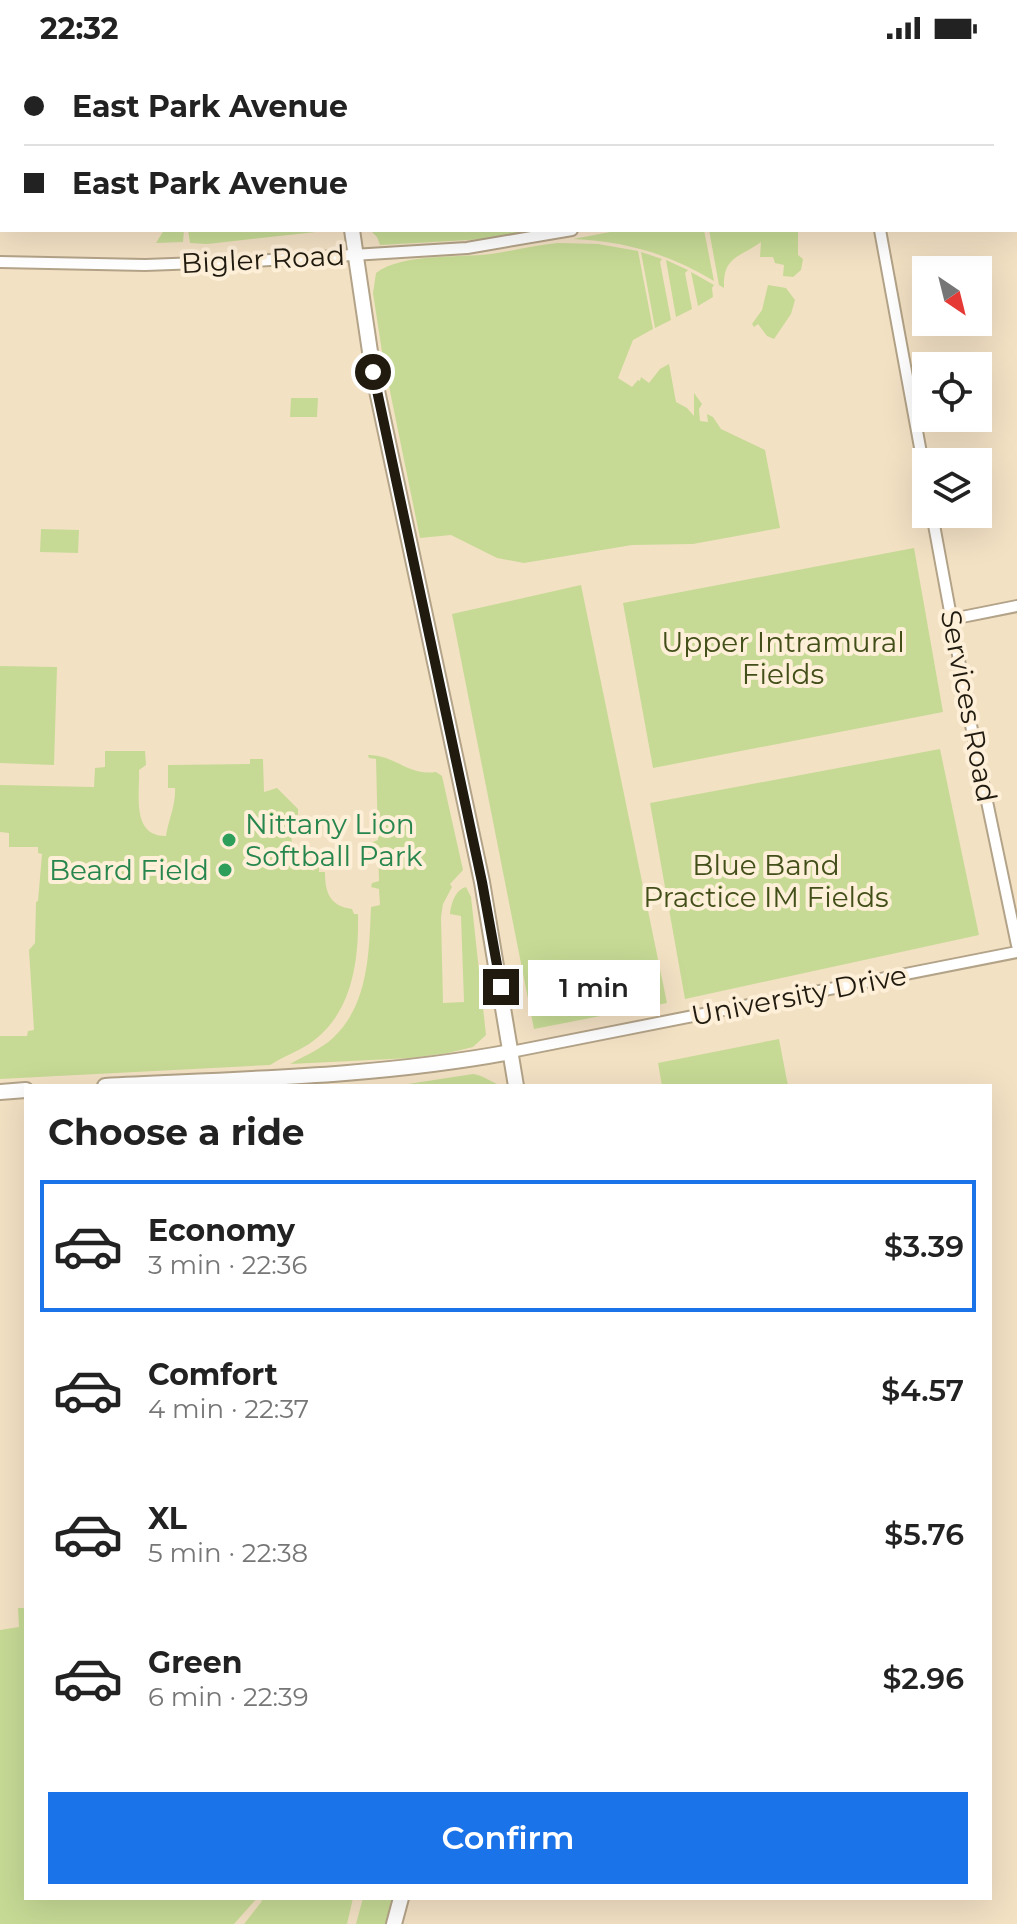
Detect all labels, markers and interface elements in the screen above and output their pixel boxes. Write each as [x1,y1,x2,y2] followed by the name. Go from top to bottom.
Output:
[40,10,119,47] text: 22:32
[72,88,348,125] text: East Park Avenue
[72,165,348,202] text: East Park Avenue
[180,238,346,280] street label: Bigler Road
[912,256,992,336] north arrow
[912,256,992,528] map controls
[912,352,992,432] button: locate
[355,354,391,390] route start
[912,448,992,528] button: layers
[934,607,1004,805] street label: Services Road
[661,625,905,691] park label: Upper Intramural Fields
[245,807,423,873] place label: Nittany Lion Softball Park
[220,831,238,849] marker: Nittany Lion Softball Park
[643,848,889,914] park label: Blue Band Practice IM Fields
[49,853,209,887] place label: Beard Field
[216,861,234,879] marker: Beard Field
[688,957,910,1033] street label: University Drive
[529,959,661,1015] callout: 1 min
[483,969,519,1005] route end
[559,972,629,1004] text: 1 min
[48,1110,305,1154] text: Choose a ride
[52,1210,124,1282] icon: car
[148,1212,295,1249] text: Economy
[884,1228,964,1265] text: $3.39
[148,1249,307,1281] text: 3 min · 22:36
[52,1354,124,1426] icon: car
[148,1356,278,1393] text: Comfort
[881,1372,964,1409] text: $4.57
[148,1393,309,1425] text: 4 min · 22:37
[52,1498,124,1570] icon: car
[148,1500,187,1537] text: XL
[884,1516,964,1553] text: $5.76
[148,1537,308,1569] text: 5 min · 22:38
[52,1642,124,1714] icon: car
[148,1644,242,1681] text: Green
[882,1660,964,1697] text: $2.96
[148,1681,309,1713] text: 6 min · 22:39
[48,1792,968,1884] button: Confirm

